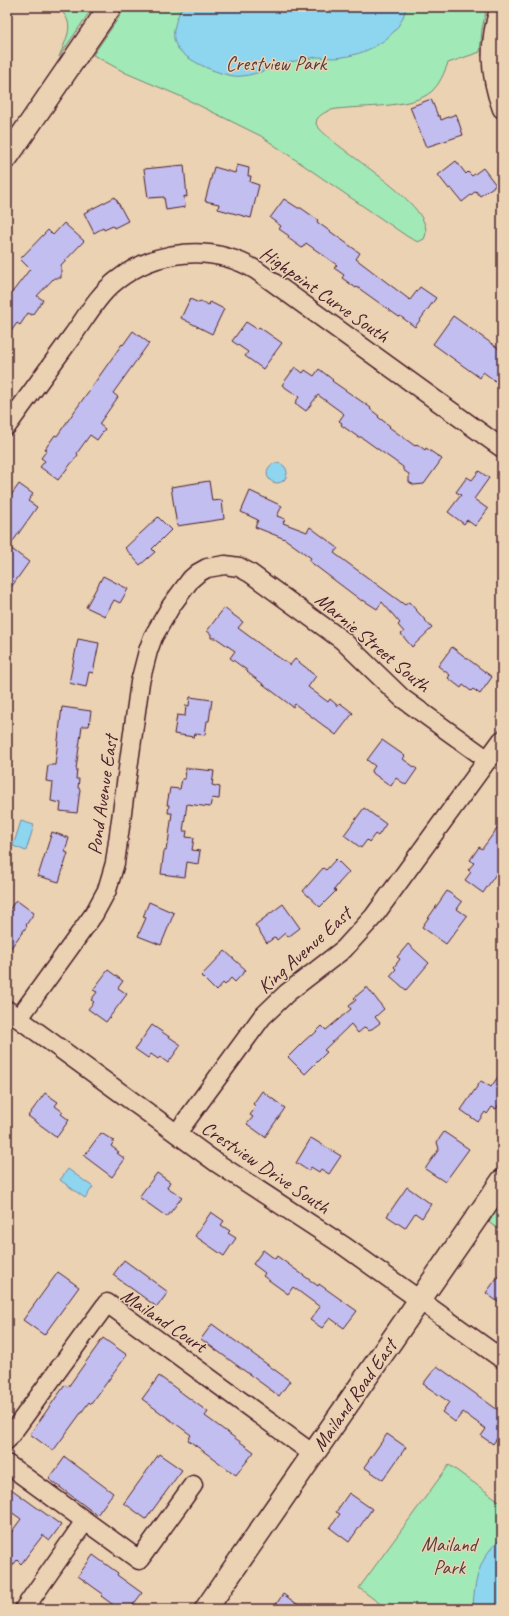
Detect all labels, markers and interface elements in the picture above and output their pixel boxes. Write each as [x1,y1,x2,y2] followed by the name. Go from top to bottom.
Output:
[226,51,328,76] park label: Crestview Park
[255,241,395,349] street label: Highpoint Curve South
[310,587,437,699] street label: Marnie Street South
[82,730,124,856] street label: Pond Avenue East
[252,899,359,999] street label: King Avenue East
[197,1115,335,1220] street label: Crestview Drive South
[116,1283,213,1359] street label: Mailand Court
[307,1332,404,1456] street label: Mailand Road East
[421,1532,480,1580] park label: Mailand Park

